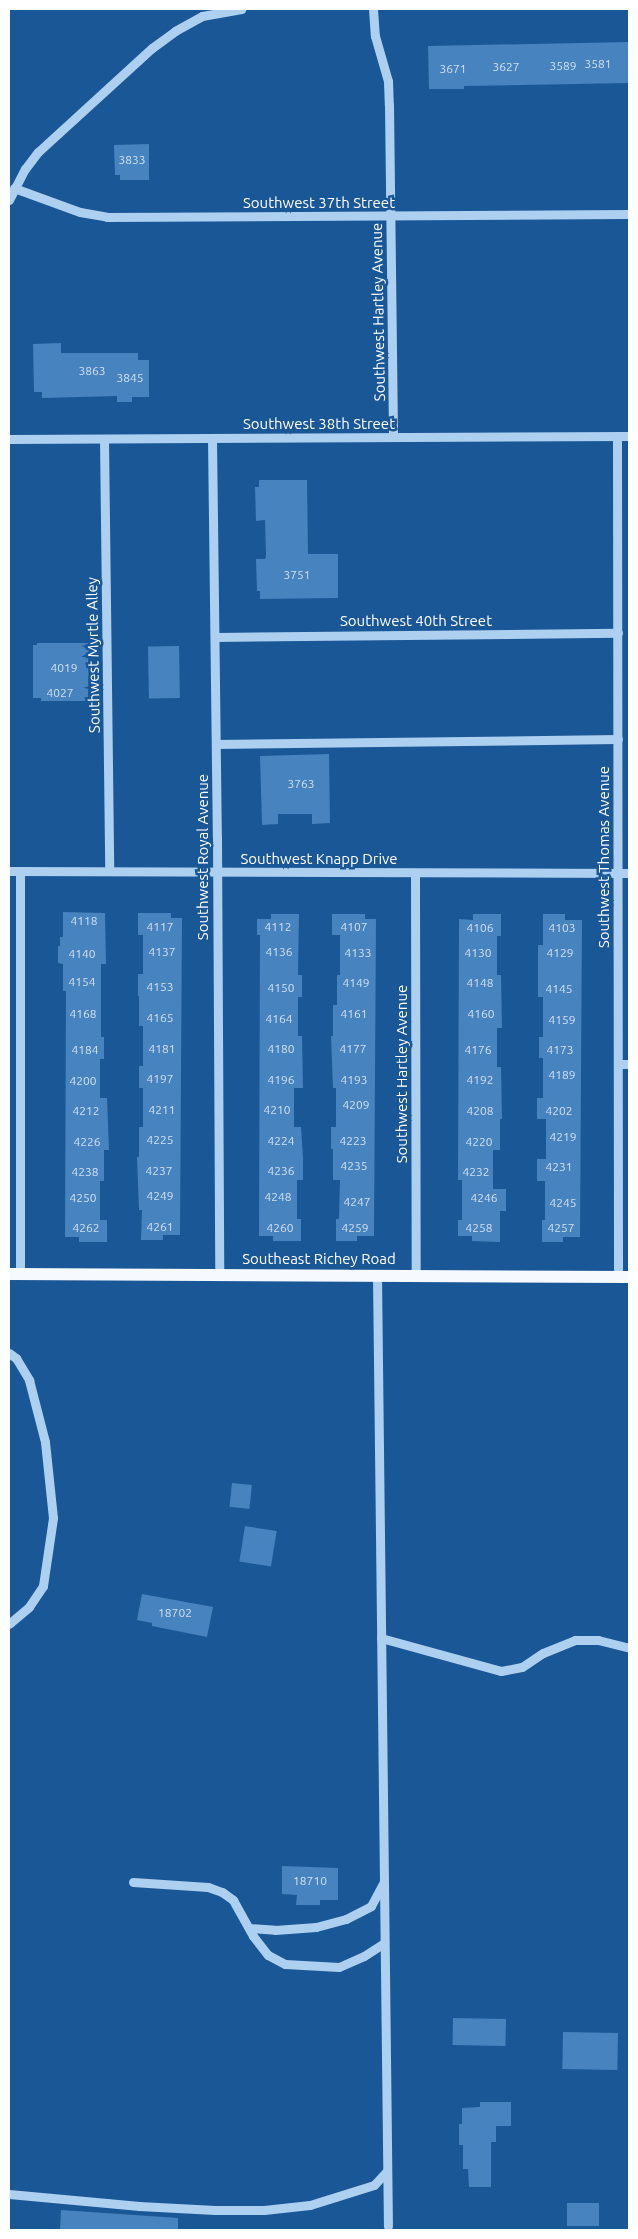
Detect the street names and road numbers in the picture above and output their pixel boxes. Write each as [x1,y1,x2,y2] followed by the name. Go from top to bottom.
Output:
[243,194,395,212] street label: Southwest 37th Street
[367,223,389,401] street label: Southwest Hartley Avenue
[243,415,395,433] street label: Southwest 38th Street
[83,577,103,733] street label: Southwest Myrtle Alley
[340,612,492,630] street label: Southwest 40th Street
[595,766,613,948] street label: Southwest Thomas Avenue
[194,774,212,940] street label: Southwest Royal Avenue
[240,850,398,868] street label: Southwest Knapp Drive
[393,985,411,1163] street label: Southwest Hartley Avenue
[242,1250,396,1268] street label: Southeast Richey Road

